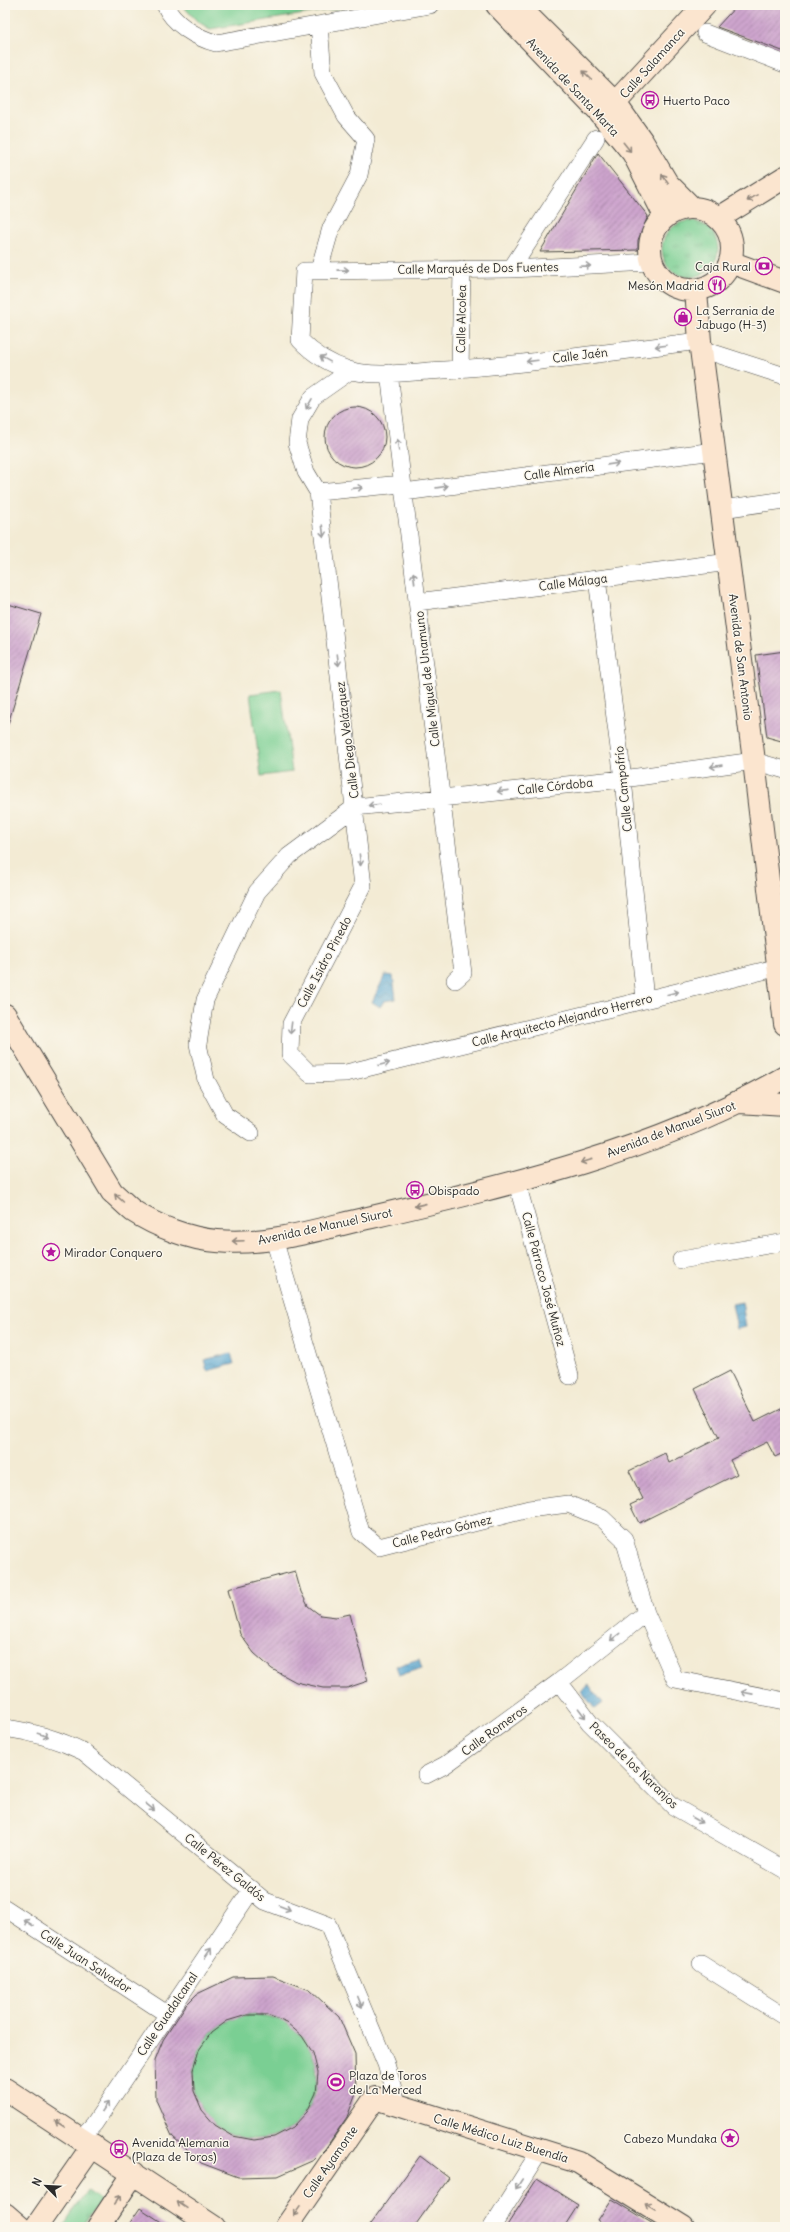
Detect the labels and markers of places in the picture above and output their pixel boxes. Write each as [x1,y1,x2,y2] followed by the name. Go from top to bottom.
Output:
[640,90,660,110] bus stop icon: Huerto Paco
[663,93,730,108] place label: Huerto Paco
[754,256,774,276] bank icon: Caja Rural
[695,259,751,274] place label: Caja Rural
[707,275,727,295] restaurant icon: Mesón Madrid
[628,278,704,293] place label: Mesón Madrid
[696,303,775,332] place label: La Serrania de Jabugo (H-3)
[673,307,693,327] shop icon: La Serrania de Jabugo (H-3)
[405,1180,425,1200] bus stop icon: Obispado
[428,1183,480,1198] place label: Obispado
[41,1242,61,1262] place icon: Mirador Conquero
[64,1245,163,1260] place label: Mirador Conquero
[349,2068,427,2097] place label: Plaza de Toros de La Merced
[326,2072,346,2092] sports icon: Plaza de Toros de La Merced
[720,2128,740,2148] place icon: Cabezo Mundaka
[624,2131,717,2146] place label: Cabezo Mundaka
[132,2135,229,2164] place label: Avenida Alemania (Plaza de Toros)
[109,2139,129,2159] bus stop icon: Avenida Alemania (Plaza de Toros)

